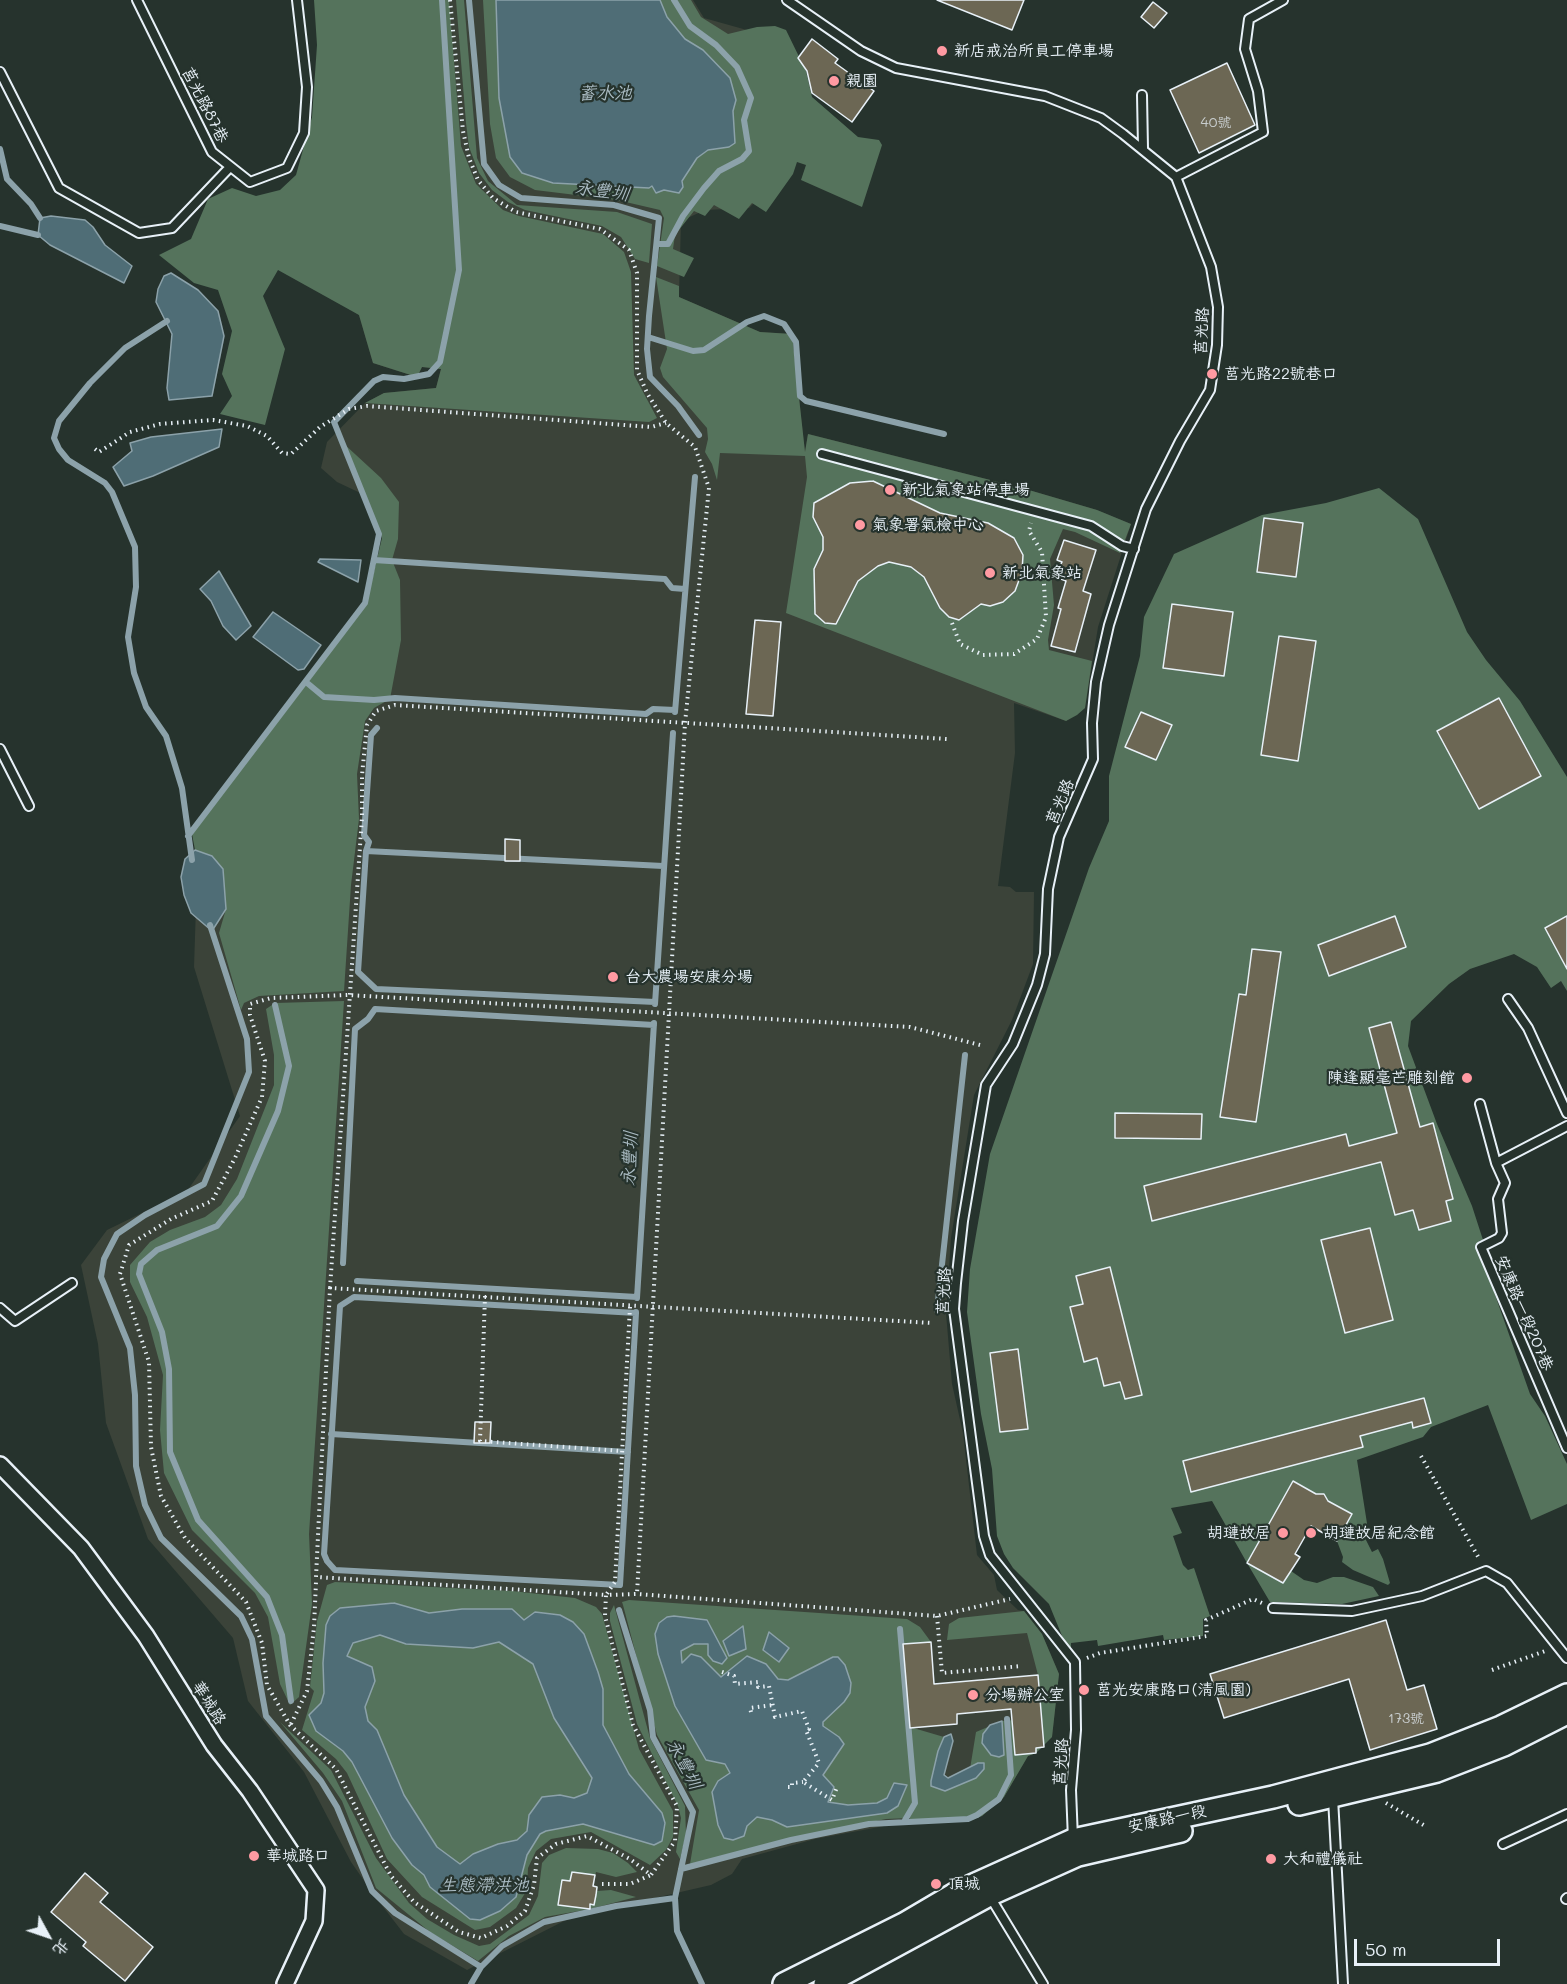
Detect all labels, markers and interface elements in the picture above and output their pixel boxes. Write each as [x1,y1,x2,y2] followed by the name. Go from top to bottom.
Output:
[954,41,1114,61] place label: 新店戒治所員工停車場
[935,44,949,58] marker: 新店戒治所員工停車場
[178,64,232,146] street label: 莒光路87巷
[846,71,878,91] place label: 親園
[827,74,841,88] marker: 親園
[578,82,632,104] water label: 蓄水池
[1201,115,1231,131] house number: 40號
[574,177,630,205] water label: 永豐圳
[1191,307,1213,355] street label: 莒光路
[1224,364,1338,384] place label: 莒光路22號巷口
[1205,367,1219,381] marker: 莒光路22號巷口
[902,480,1030,500] place label: 新北氣象站停車場
[883,483,897,497] marker: 新北氣象站停車場
[872,515,984,535] place label: 氣象署氣檢中心
[853,518,867,532] marker: 氣象署氣檢中心
[1002,563,1082,583] place label: 新北氣象站
[983,566,997,580] marker: 新北氣象站
[1042,776,1078,828] street label: 莒光路
[625,967,753,987] place label: 台大農場安康分場
[606,970,620,984] marker: 台大農場安康分場
[1327,1068,1455,1088] place label: 陳逢顯毫芒雕刻館
[1460,1071,1474,1085] marker: 陳逢顯毫芒雕刻館
[618,1131,642,1187] water label: 永豐圳
[1491,1252,1557,1374] street label: 安康路一段207巷
[933,1267,955,1315] street label: 莒光路
[1207,1523,1271,1543] place label: 胡璉故居
[1323,1523,1435,1543] place label: 胡璉故居紀念館
[1276,1526,1290,1540] marker: 胡璉故居
[1304,1526,1318,1540] marker: 胡璉故居紀念館
[188,1678,230,1728] street label: 華城路
[1096,1680,1251,1700] place label: 莒光安康路口(清風園)
[1077,1683,1091,1697] marker: 莒光安康路口(清風園)
[985,1685,1065,1705] place label: 分場辦公室
[966,1688,980,1702] marker: 分場辦公室
[1388,1711,1424,1727] house number: 173號
[662,1735,706,1793] water label: 永豐圳
[1050,1737,1072,1787] street label: 莒光路
[1126,1801,1208,1837] street label: 安康路一段
[266,1846,330,1866] place label: 華城路口
[247,1849,261,1863] marker: 華城路口
[1283,1849,1363,1869] place label: 大和禮儀社
[1264,1852,1278,1866] marker: 大和禮儀社
[439,1874,529,1896] water label: 生態滯洪池
[948,1874,980,1894] place label: 頂城
[929,1877,943,1891] marker: 頂城
[18,1906,78,1966] north arrow
[1357,1927,1502,1965] scale bar
[49,1935,75,1961] text: 北
[1365,1937,1407,1961] text: 50 m

